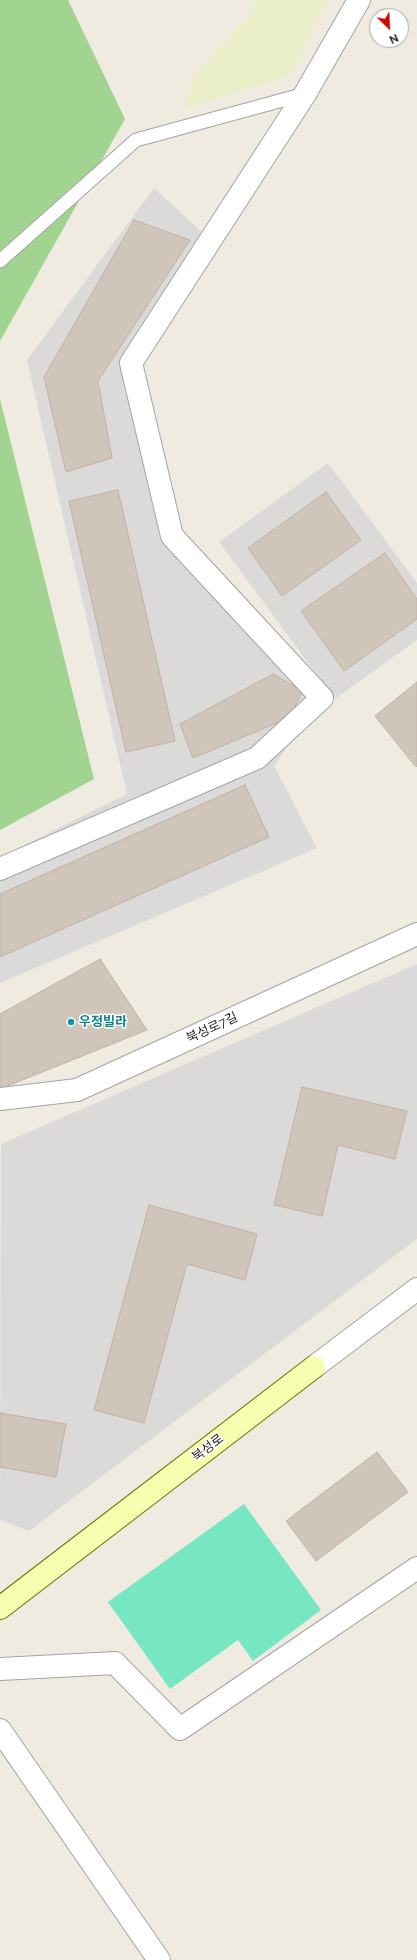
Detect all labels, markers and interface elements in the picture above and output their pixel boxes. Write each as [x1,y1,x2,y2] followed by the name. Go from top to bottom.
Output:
[369,8,409,48] north arrow
[387,31,400,46] text: N
[184,1009,240,1047] street label: 북성로7길
[79,1014,127,1030] place label: 우정빌라
[66,1017,76,1027] marker: 우정빌라
[189,1431,227,1465] street label: 북성로

